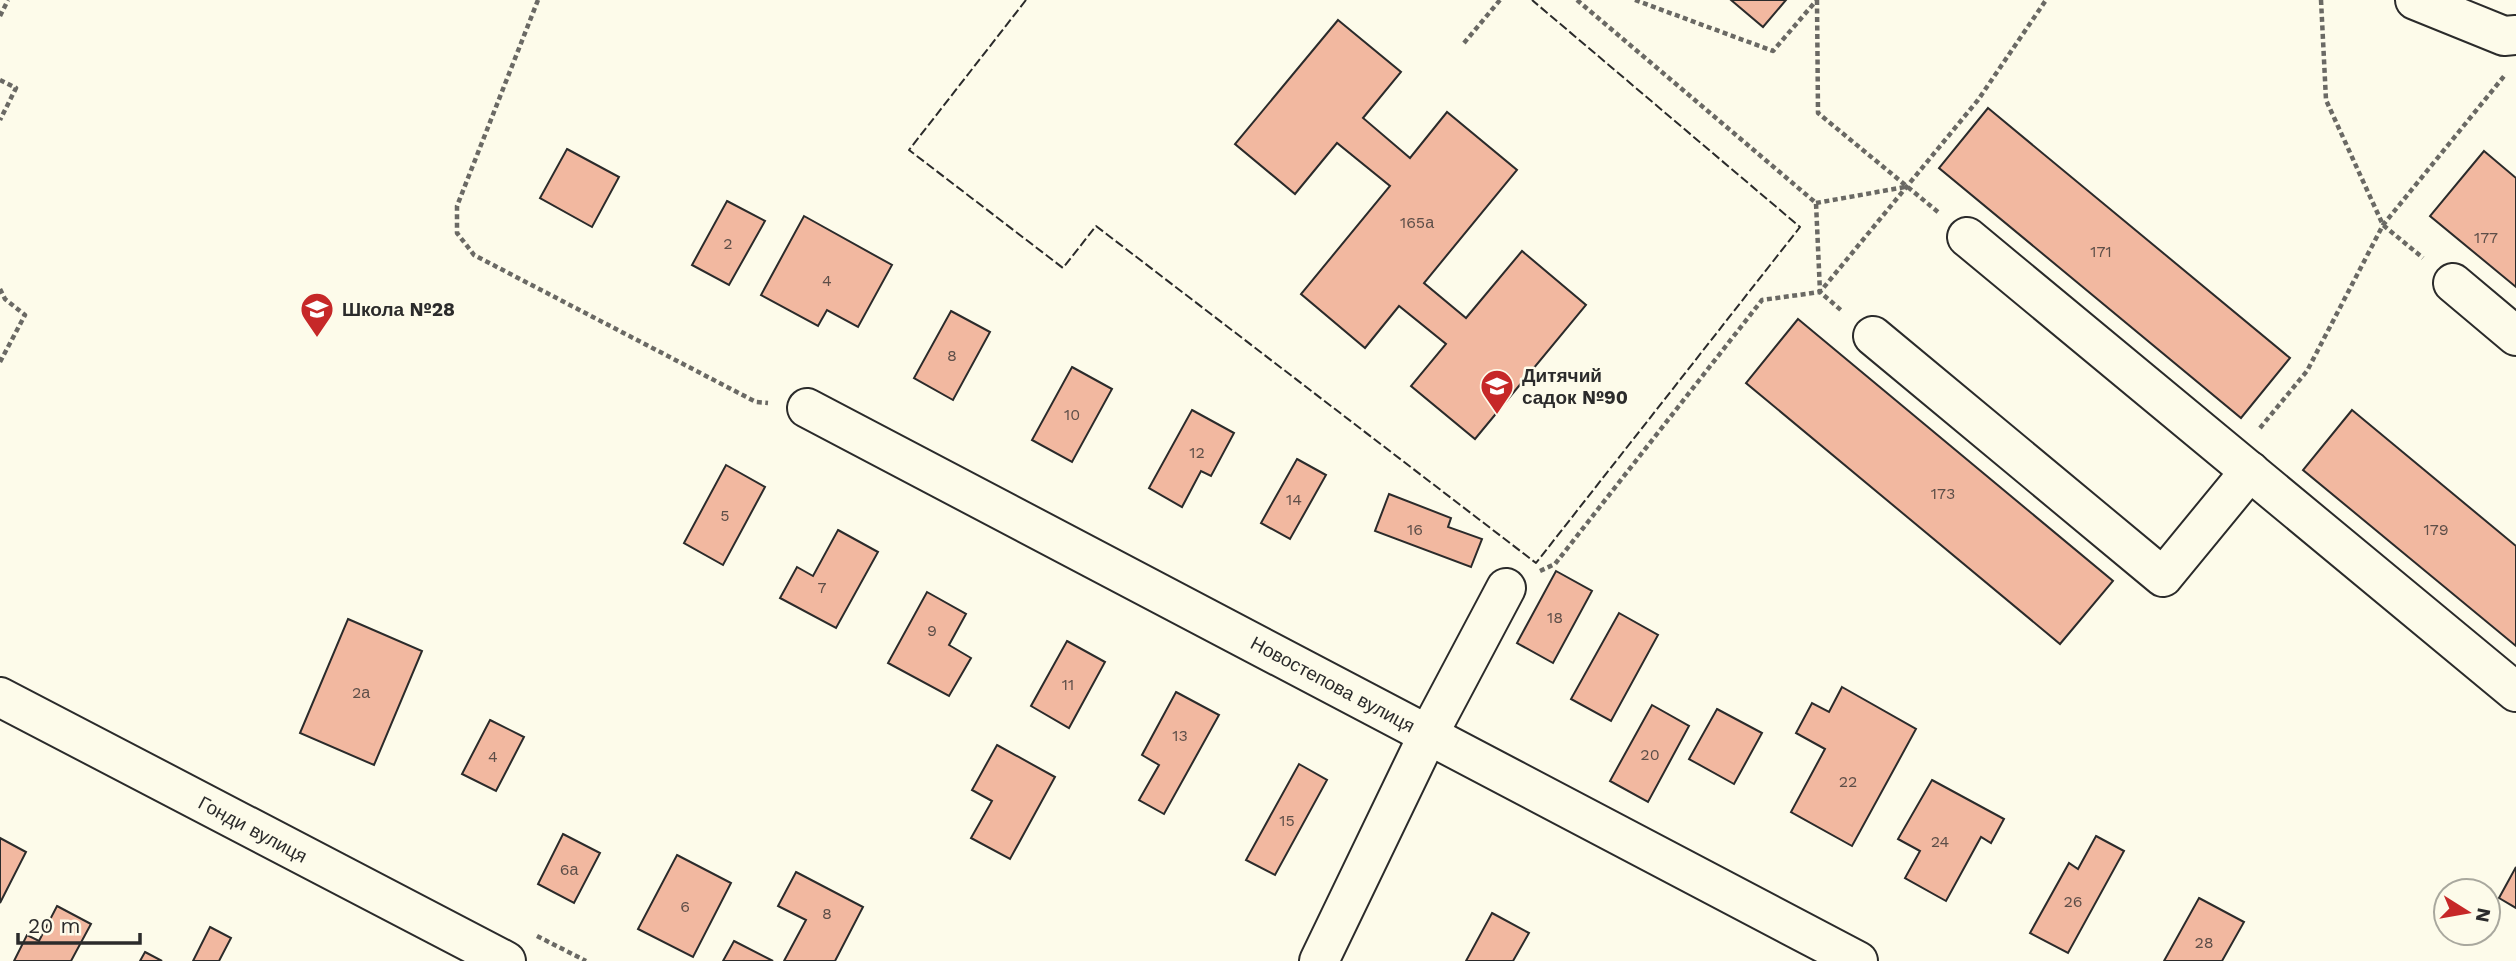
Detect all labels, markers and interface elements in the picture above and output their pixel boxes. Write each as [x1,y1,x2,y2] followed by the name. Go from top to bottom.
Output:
[1400,213,1434,232] house number: 165а
[2474,228,2498,247] house number: 177
[723,234,733,253] house number: 2
[2090,242,2112,261] house number: 171
[822,271,832,290] house number: 4
[298,290,336,339] school or university icon: Школа №28
[342,298,455,321] place label: Школа №28
[947,346,957,365] house number: 8
[1522,364,1628,409] place label: Дитячий садок №90
[1478,367,1516,416] school or university icon: Дитячий садок №90
[1064,405,1080,424] house number: 10
[1189,443,1205,462] house number: 12
[1931,484,1955,503] house number: 173
[1286,490,1302,509] house number: 14
[720,506,730,525] house number: 5
[1407,520,1423,539] house number: 16
[2423,520,2449,539] house number: 179
[818,578,827,597] house number: 7
[1547,608,1563,627] house number: 18
[927,621,937,640] house number: 9
[1247,631,1419,737] street label: Новостепова вулиця
[1062,675,1074,694] house number: 11
[352,683,370,702] house number: 2а
[1172,726,1188,745] house number: 13
[1640,745,1660,764] house number: 20
[488,747,498,766] house number: 4
[1839,772,1857,791] house number: 22
[194,791,311,868] street label: Гонди вулиця
[1279,811,1295,830] house number: 15
[1931,832,1950,851] house number: 24
[560,860,578,879] house number: 6а
[2432,877,2502,947] north arrow
[2063,892,2083,911] house number: 26
[680,897,690,916] house number: 6
[18,902,140,946] scale bar
[822,904,832,923] house number: 8
[2471,906,2496,924] text: N
[28,913,80,938] text: 20 m
[2194,933,2214,952] house number: 28

